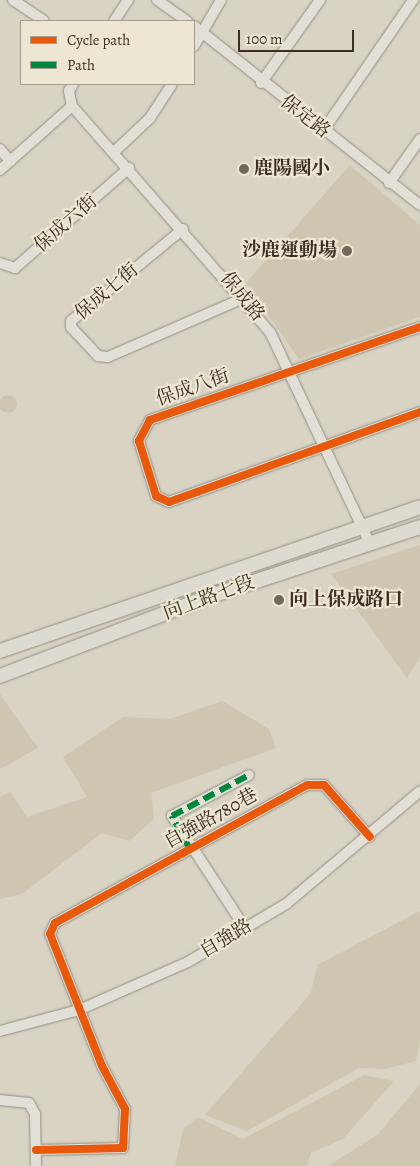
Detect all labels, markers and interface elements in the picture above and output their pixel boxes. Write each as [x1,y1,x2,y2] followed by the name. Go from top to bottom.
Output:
[20,20,195,85] legend
[240,20,356,52] scale bar
[246,29,283,49] text: 100 m
[67,30,130,50] text: Cycle path
[67,55,95,75] text: Path
[276,90,334,144] street label: 保定路
[254,158,330,180] place label: 鹿陽國小
[238,163,250,175] marker: 鹿陽國小
[30,190,102,258] street label: 保成六街
[242,240,337,262] place label: 沙鹿運動場
[341,245,353,257] marker: 沙鹿運動場
[71,259,143,325] street label: 保成七街
[215,268,269,326] street label: 保成路
[153,365,233,411] street label: 保成八街
[160,571,258,625] street label: 向上路七段
[289,589,403,611] place label: 向上保成路口
[273,594,285,606] marker: 向上保成路口
[160,784,262,854] street label: 自強路780巷
[196,915,256,963] street label: 自強路

